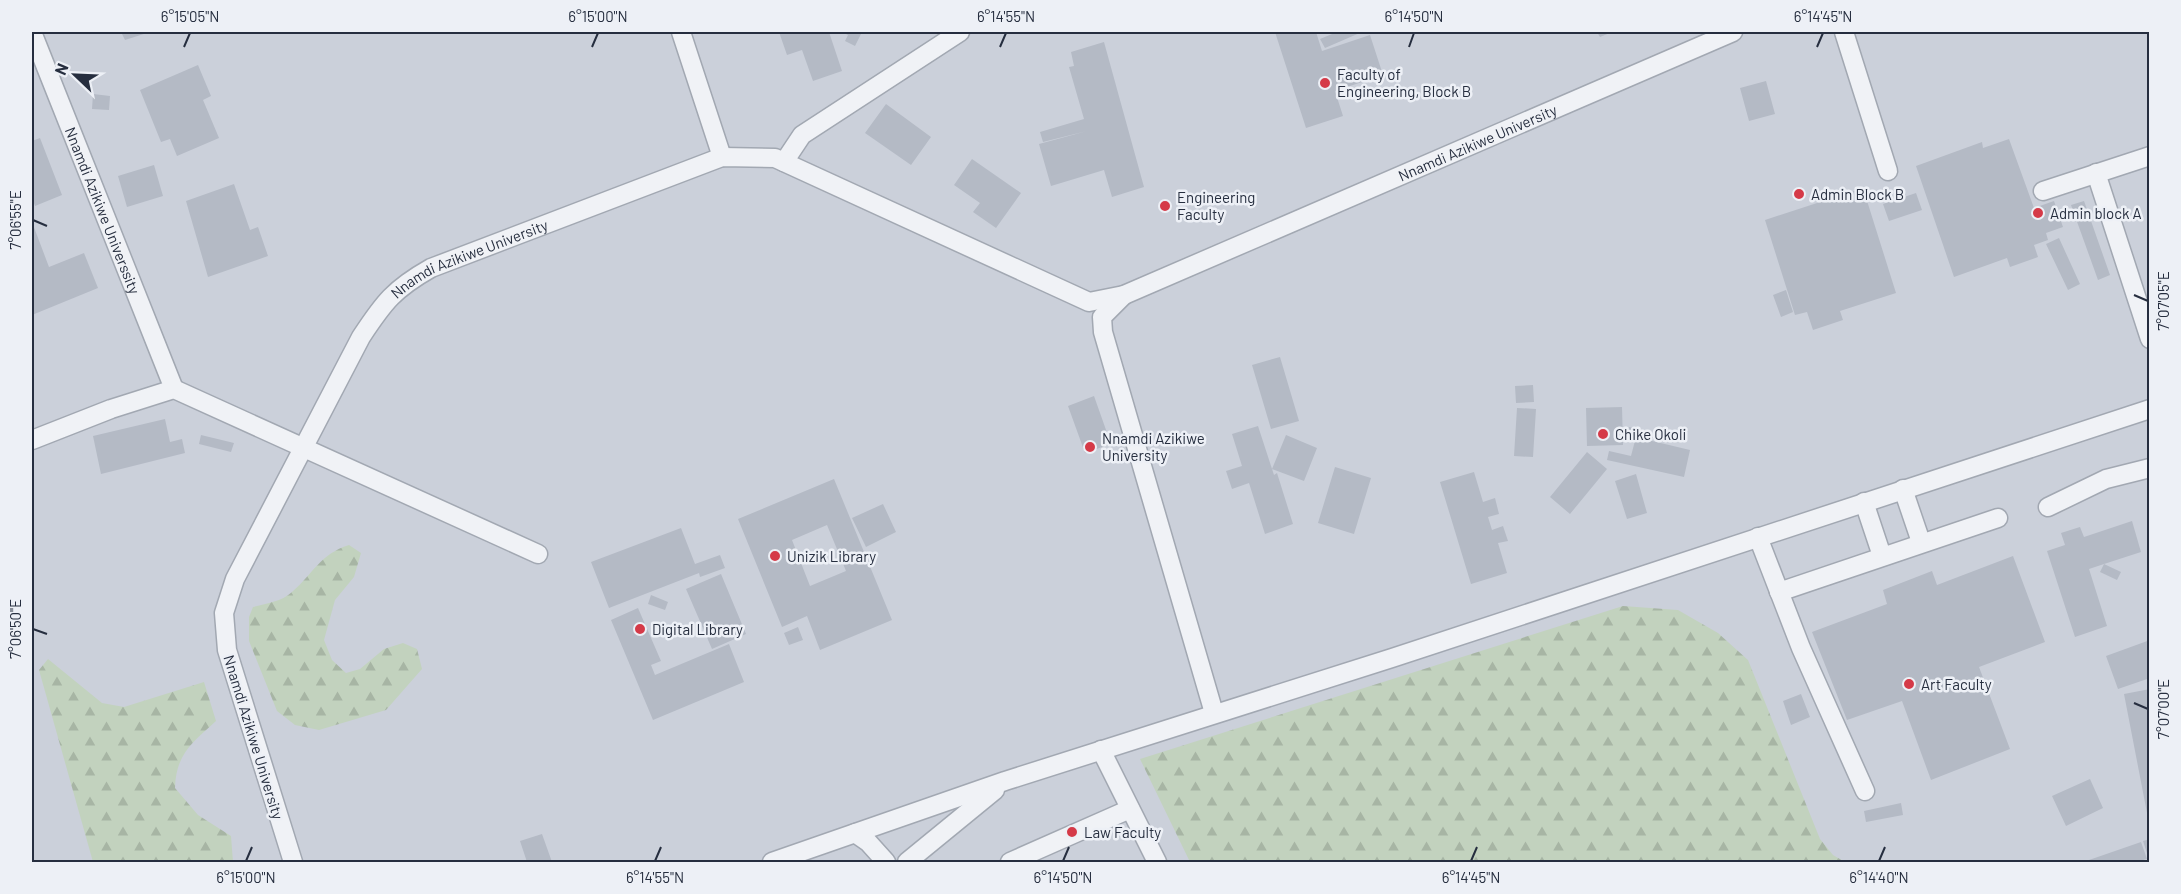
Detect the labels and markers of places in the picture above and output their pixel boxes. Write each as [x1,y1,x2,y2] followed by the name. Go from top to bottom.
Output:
[1337,65,1471,100] place label: Faculty of Engineering, Block B
[1318,76,1332,90] marker: Faculty of Engineering, Block B
[1811,185,1904,203] place label: Admin Block B
[1792,187,1806,201] marker: Admin Block B
[1177,188,1255,223] place label: Engineering Faculty
[1158,199,1172,213] marker: Engineering Faculty
[2050,204,2142,222] place label: Admin block A
[2031,206,2045,220] marker: Admin block A
[1615,425,1686,443] place label: Chike Okoli
[1596,427,1610,441] marker: Chike Okoli
[1102,429,1205,464] place label: Nnamdi Azikiwe University
[1083,440,1097,454] marker: Nnamdi Azikiwe University
[787,547,876,565] place label: Unizik Library
[768,549,782,563] marker: Unizik Library
[652,620,743,638] place label: Digital Library
[633,622,647,636] marker: Digital Library
[1921,675,1992,693] place label: Art Faculty
[1902,677,1916,691] marker: Art Faculty
[1084,823,1161,841] place label: Law Faculty
[1065,825,1079,839] marker: Law Faculty

